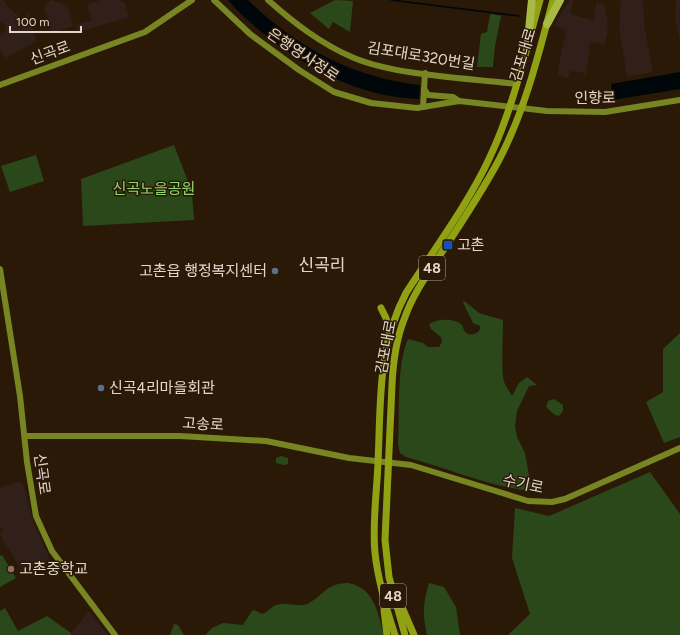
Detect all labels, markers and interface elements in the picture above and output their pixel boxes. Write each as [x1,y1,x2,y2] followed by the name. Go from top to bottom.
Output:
[10,8,81,34] scale bar
[16,15,50,29] text: 100 m
[264,24,342,86] street label: 은행영사정로
[506,26,540,84] street label: 김포대로
[27,37,73,69] street label: 신곡로
[366,39,476,73] street label: 김포대로320번길
[574,89,616,107] street label: 인향로
[113,180,195,198] park label: 신곡노을공원
[457,236,485,254] place label: 고촌
[442,239,454,251] marker: 고촌
[299,255,345,275] district label: 신곡리
[419,256,445,280] road number: 48
[139,262,267,280] place label: 고촌읍 행정복지센터
[270,266,280,276] marker: 고촌읍 행정복지센터
[372,318,400,376] street label: 김포대로
[109,379,215,397] place label: 신곡4리마을회관
[96,383,106,393] marker: 신곡4리마을회관
[182,414,224,434] street label: 고송로
[30,452,54,496] street label: 신곡로
[501,471,545,497] street label: 수기로
[19,560,88,578] place label: 고촌중학교
[6,564,16,574] marker: 고촌중학교
[380,584,406,608] road number: 48

